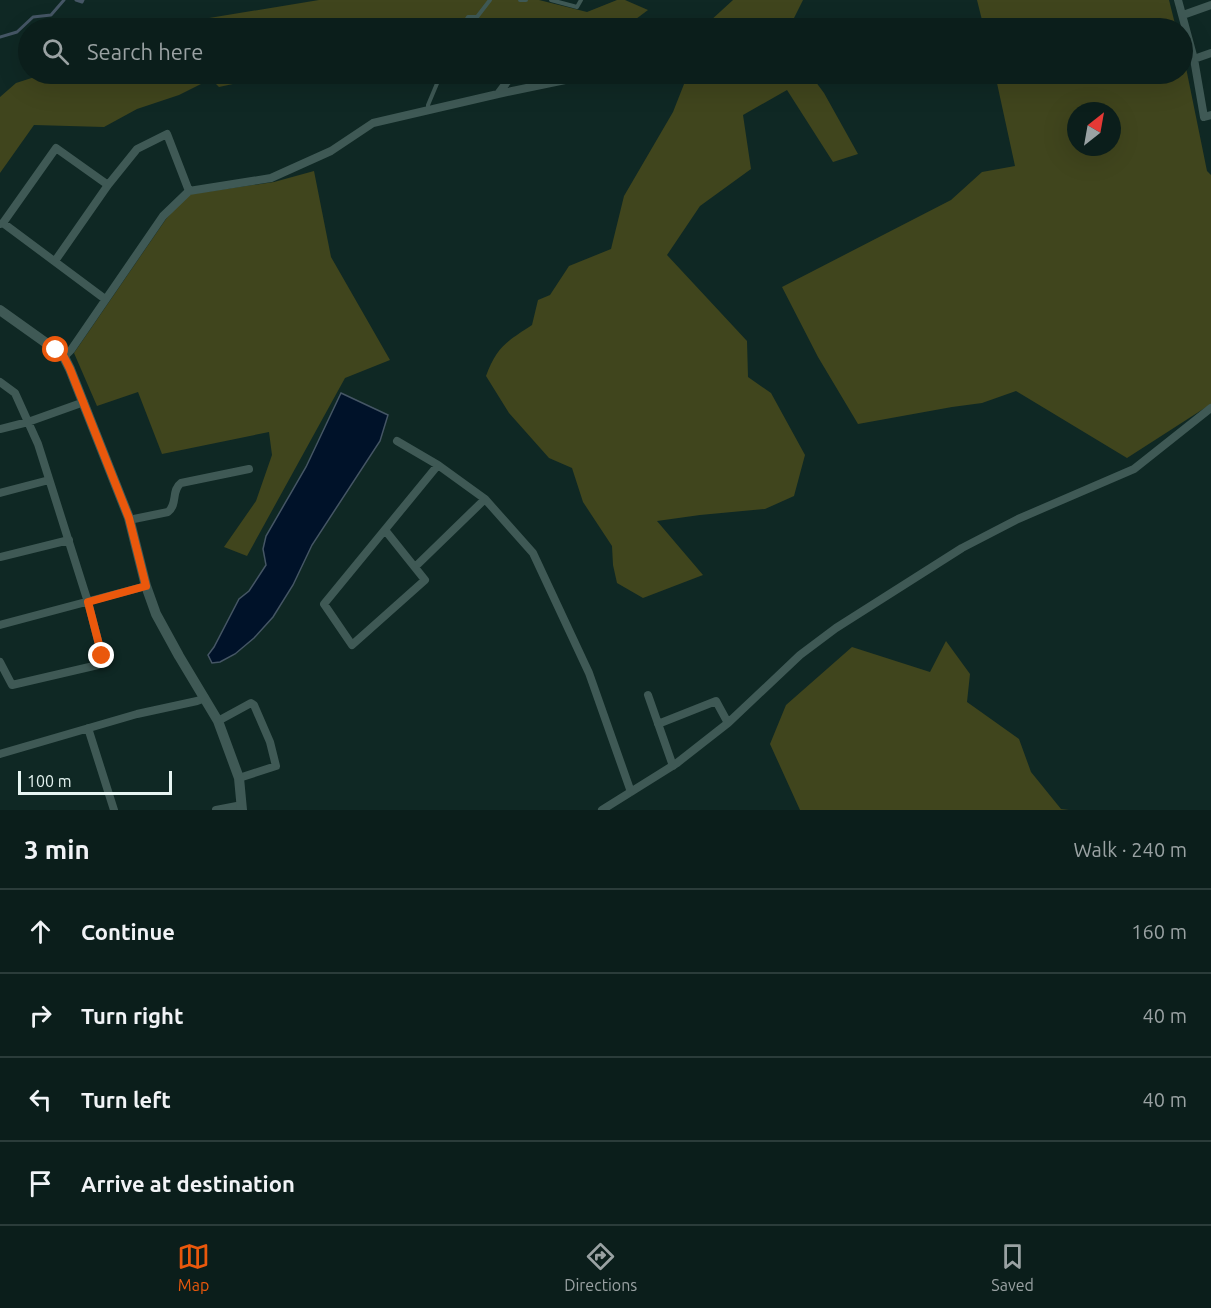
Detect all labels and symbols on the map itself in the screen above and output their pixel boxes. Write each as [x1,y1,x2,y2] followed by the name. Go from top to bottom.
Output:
[1067,102,1121,156] north arrow
[42,336,68,362] route start
[88,642,114,668] route end
[18,768,172,796] scale bar

